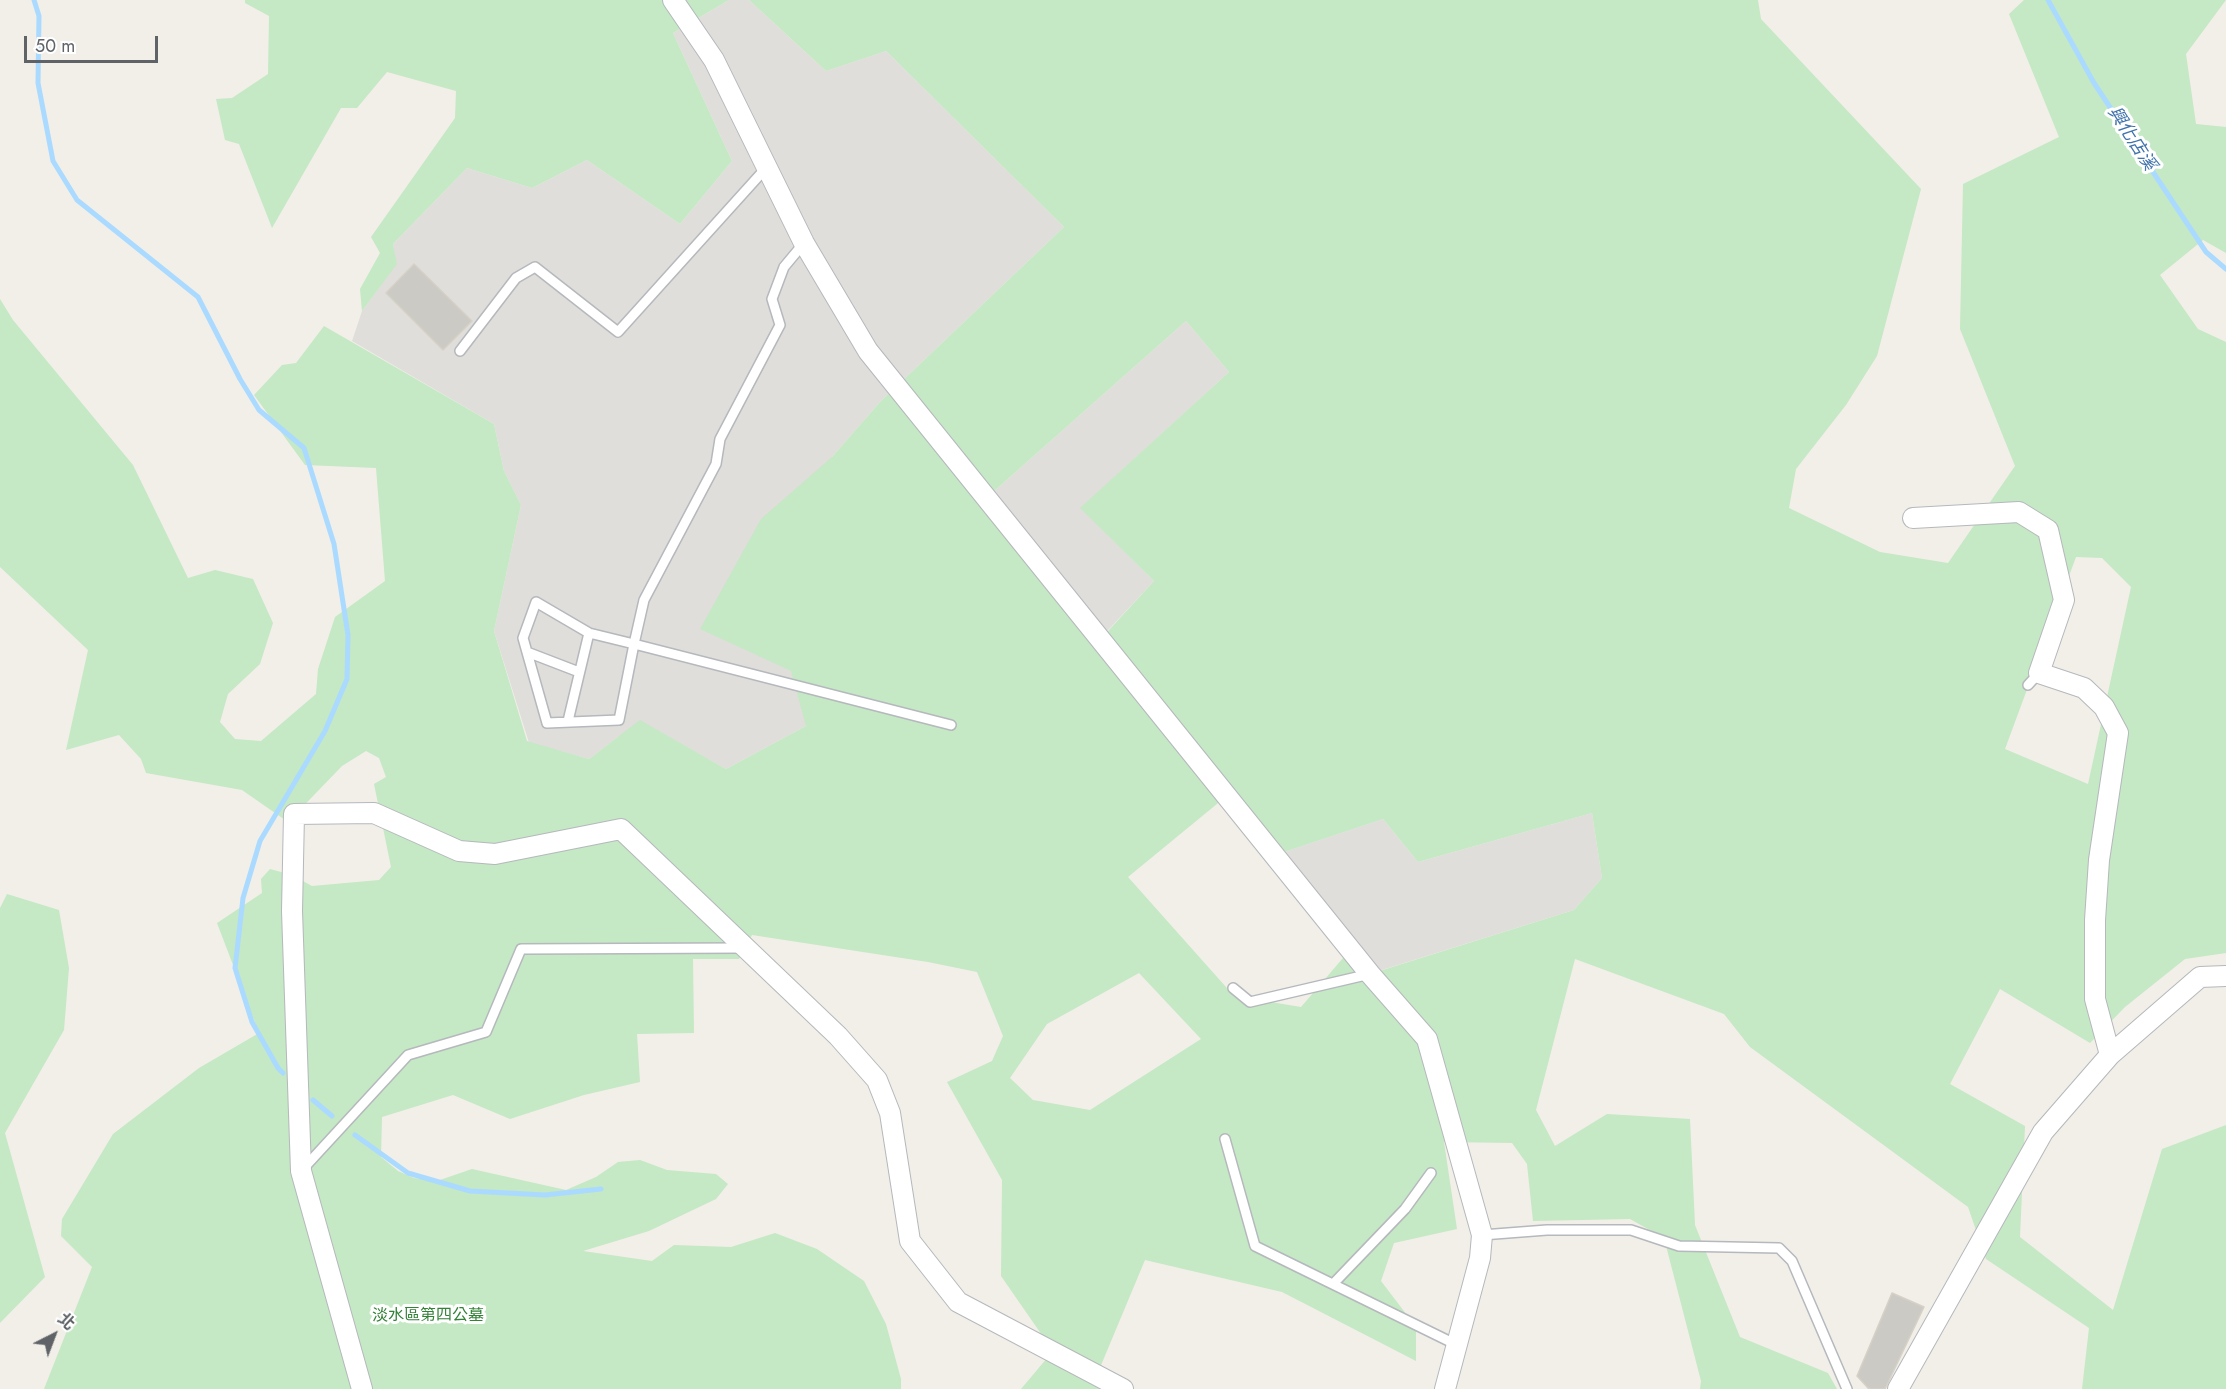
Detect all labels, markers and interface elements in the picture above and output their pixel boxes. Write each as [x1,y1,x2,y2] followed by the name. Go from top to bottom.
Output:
[27,24,160,62] scale bar
[35,33,75,59] text: 50 m
[2102,103,2160,175] water label: 興化店溪
[24,1305,84,1365] north arrow
[372,1306,484,1326] park label: 淡水區第四公墓
[53,1307,80,1335] text: 北

